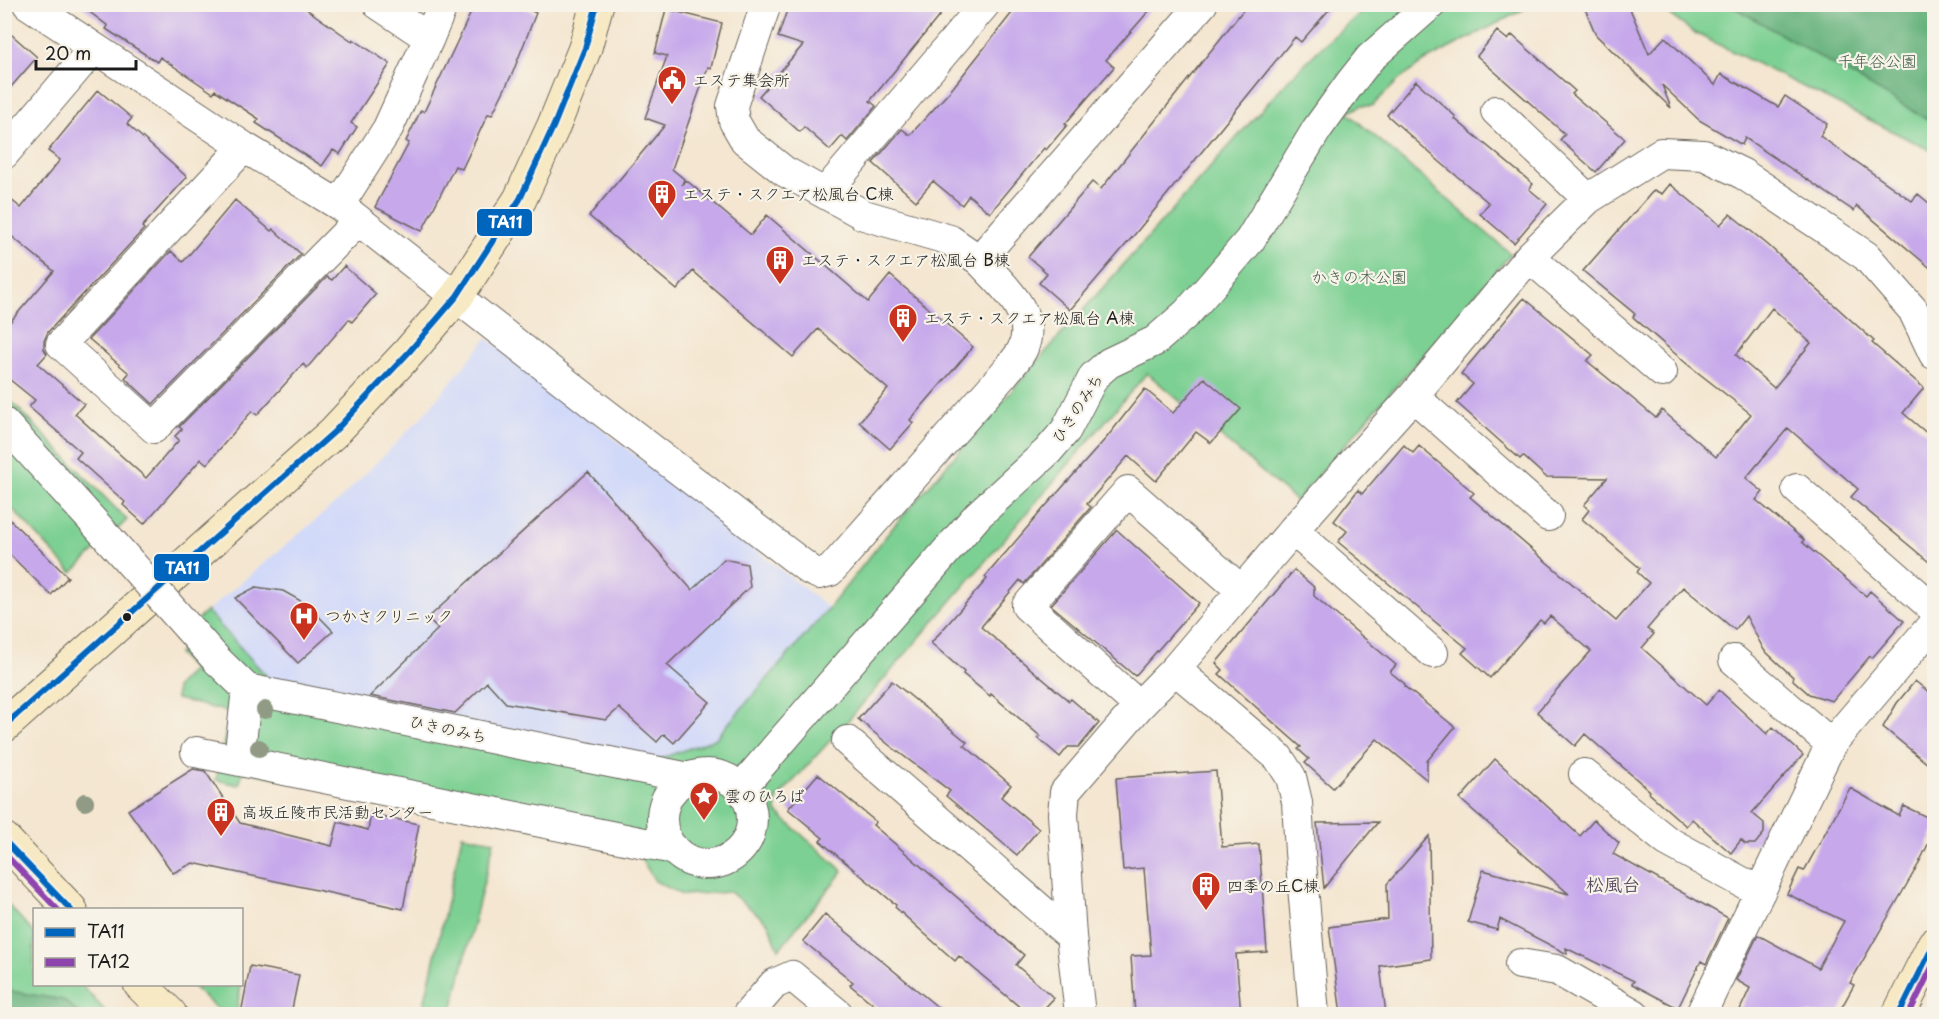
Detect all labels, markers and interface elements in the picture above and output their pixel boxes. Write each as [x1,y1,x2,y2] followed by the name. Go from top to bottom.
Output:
[36,33,136,71] scale bar
[45,39,91,66] text: 20 m
[1837,48,1917,72] park label: 千年谷公園
[656,64,688,106] public building icon: エステ集会所
[693,67,790,91] place label: エステ集会所
[646,178,678,220] building icon: エステ・スクエア松風台 C棟
[683,181,894,205] place label: エステ・スクエア松風台 C棟
[476,208,533,237] line badge: TA11
[488,209,523,233] text: TA11
[764,244,796,286] building icon: エステ・スクエア松風台 B棟
[801,247,1010,271] place label: エステ・スクエア松風台 B棟
[1311,264,1407,288] park label: かきの木公園
[887,302,919,344] building icon: エステ・スクエア松風台 A棟
[924,305,1134,329] place label: エステ・スクエア松風台 A棟
[1044,368,1108,447] street label: ひきのみち
[153,553,210,582] line badge: TA11
[165,555,200,579] text: TA11
[288,600,320,642] hospital icon: つかさクリニック
[325,603,453,627] place label: つかさクリニック
[121,611,133,623] unlabelled marker
[407,708,490,748] street label: ひきのみち
[688,780,720,822] place icon: 雲のひろば
[725,783,805,807] place label: 雲のひろば
[205,796,237,838] building icon: 高坂丘陵市民活動センター
[242,799,433,823] place label: 高坂丘陵市民活動センター
[1190,870,1222,912] building icon: 四季の丘C棟
[1586,870,1640,897] district label: 松風台
[1227,873,1319,897] place label: 四季の丘C棟
[33,908,243,986] legend
[87,917,125,944] text: TA11
[87,947,130,974] text: TA12

